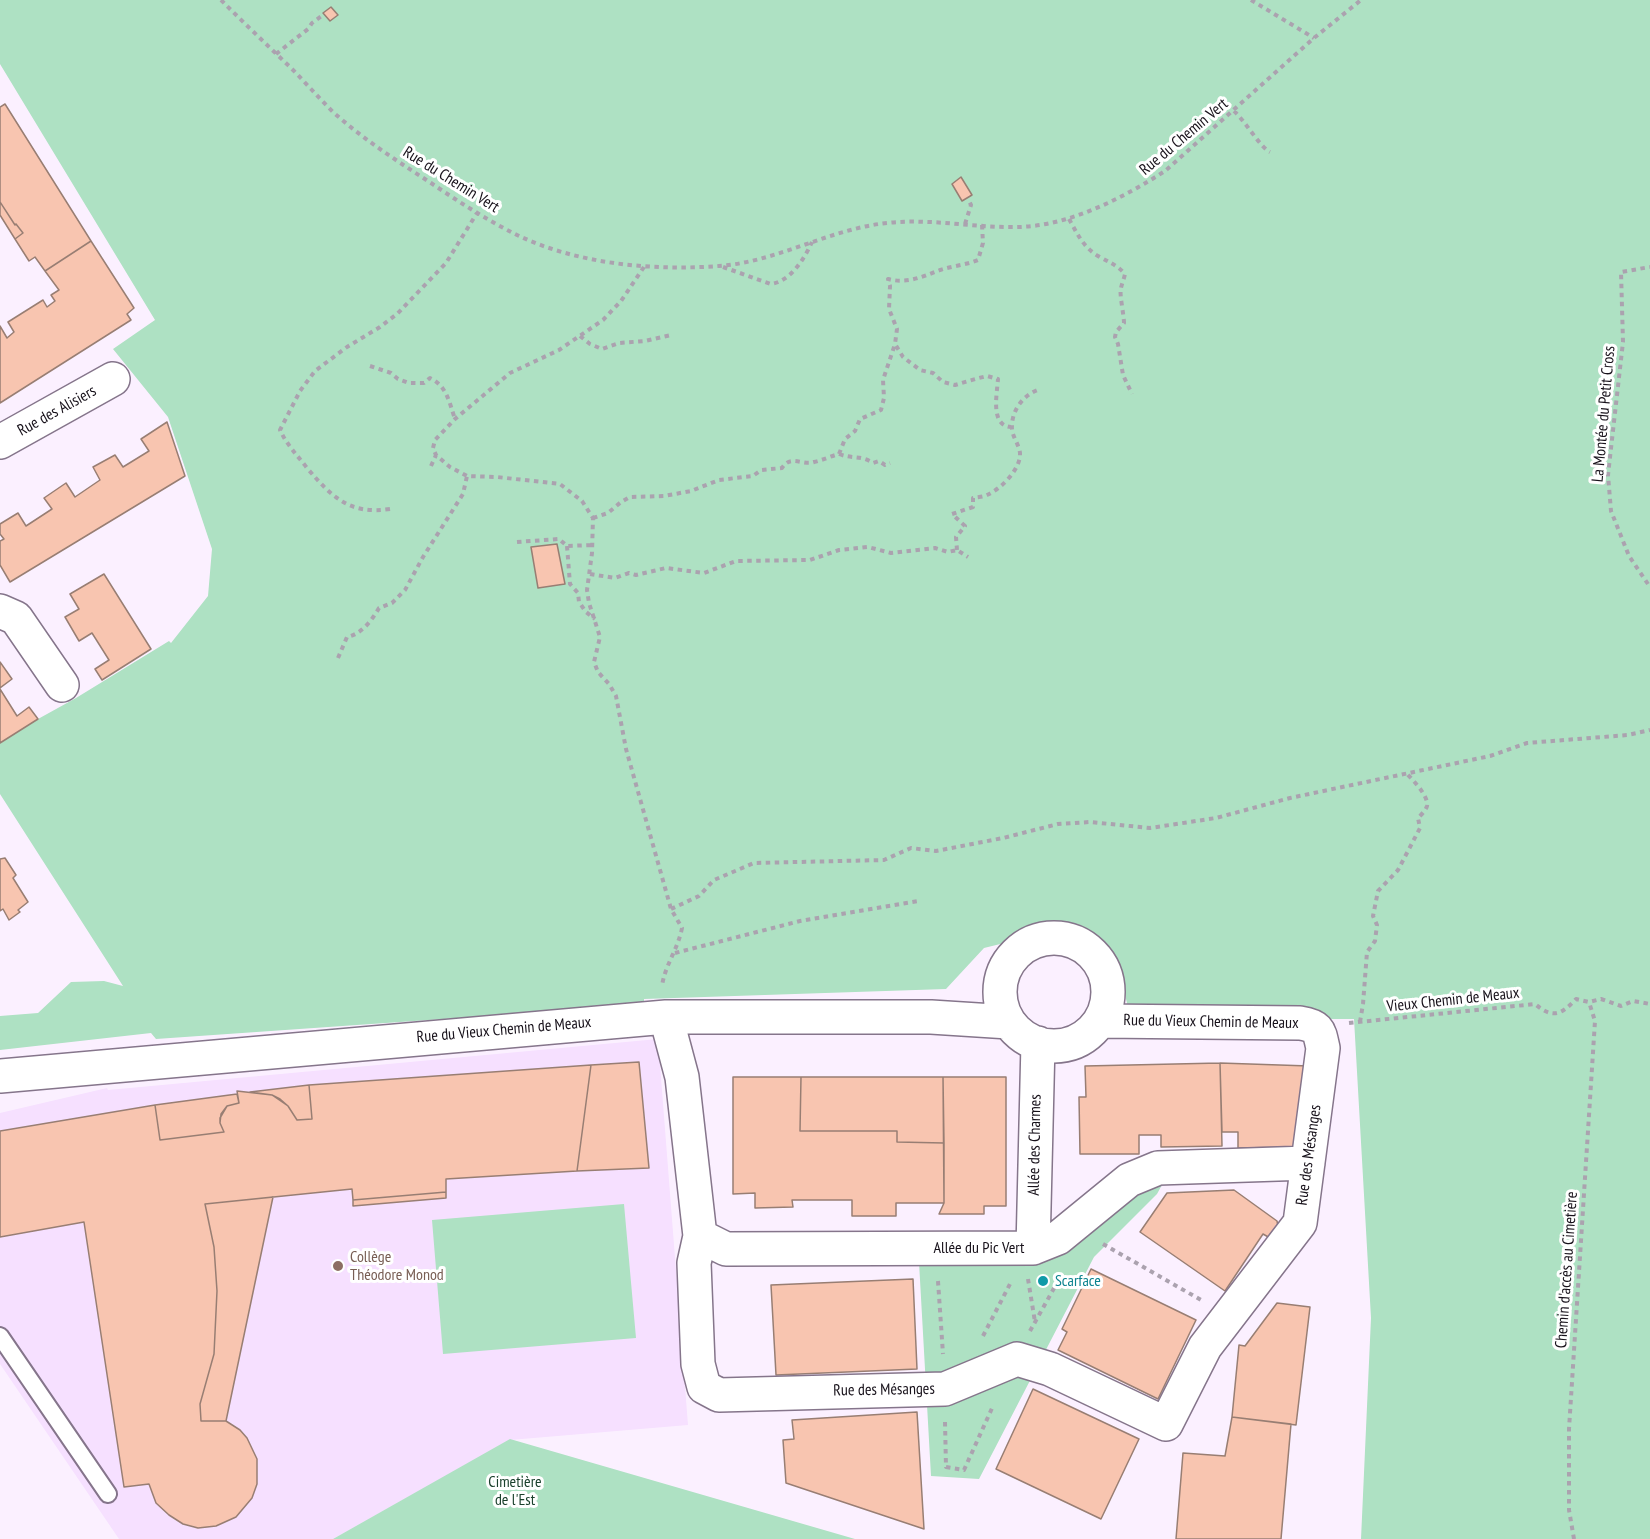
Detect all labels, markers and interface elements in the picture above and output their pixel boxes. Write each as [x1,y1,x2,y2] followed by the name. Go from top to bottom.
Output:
[1136,94,1232,180] street label: Rue du Chemin Vert
[399,143,503,217] street label: Rue du Chemin Vert
[1588,345,1620,483] street label: La Montée du Petit Cross
[14,382,100,440] street label: Rue des Alisiers
[1386,983,1520,1017] street label: Vieux Chemin de Meaux
[1123,1011,1299,1033] street label: Rue du Vieux Chemin de Meaux
[416,1013,592,1047] street label: Rue du Vieux Chemin de Meaux
[1025,1094,1045,1196] street label: Allée des Charmes
[1292,1103,1326,1207] street label: Rue des Mésanges
[1552,1191,1582,1349] street label: Chemin d'accès au Cimetière
[934,1238,1024,1258] street label: Allée du Pic Vert
[350,1247,444,1285] place label: Collège Théodore Monod
[331,1259,345,1273] marker: Collège Théodore Monod
[1055,1271,1101,1291] place label: Scarface
[1036,1274,1050,1288] marker: Scarface
[833,1380,935,1400] street label: Rue des Mésanges
[488,1472,542,1510] park label: Cimetière de l'Est

